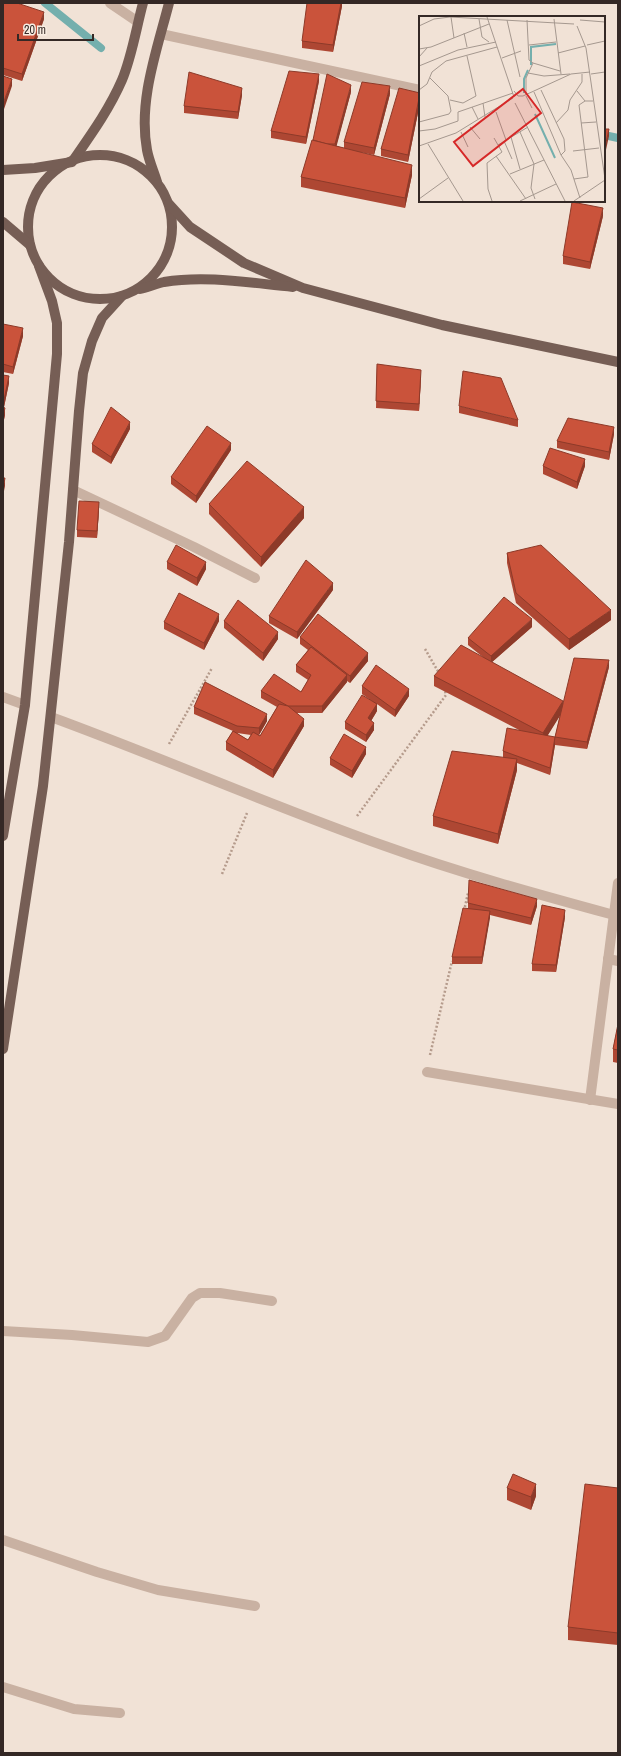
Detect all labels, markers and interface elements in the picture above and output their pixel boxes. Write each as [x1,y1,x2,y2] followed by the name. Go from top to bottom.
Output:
[18,16,93,42] scale bar
[419,16,605,202] inset map
[24,22,46,38] text: 20 m

